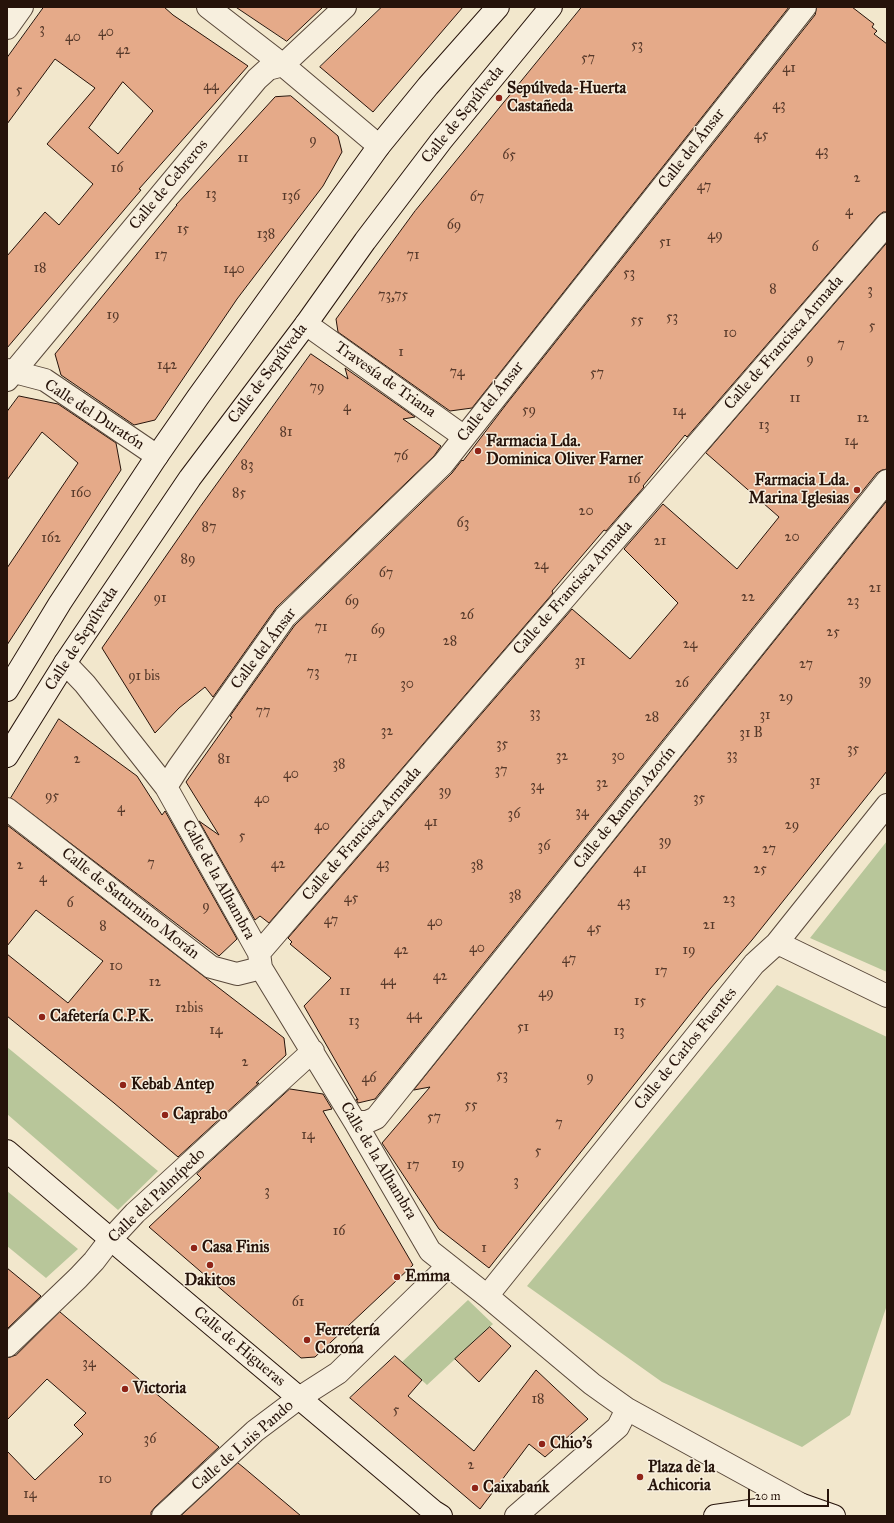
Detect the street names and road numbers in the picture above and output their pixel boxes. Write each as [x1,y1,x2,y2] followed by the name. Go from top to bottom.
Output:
[418,62,508,168] street label: Calle de Sepúlveda
[655,105,729,193] street label: Calle del Ánsar
[126,136,212,234] street label: Calle de Cebreros
[720,272,848,414] street label: Calle de Francisca Armada
[224,320,312,428] street label: Calle de Sepúlveda
[331,338,439,422] street label: Travesía de Triana
[454,358,528,446] street label: Calle del Ánsar
[40,376,148,454] street label: Calle del Duratón
[509,517,637,659] street label: Calle de Francisca Armada
[41,583,123,695] street label: Calle de Sepúlveda
[227,605,301,693] street label: Calle del Ánsar
[570,743,680,873] street label: Calle de Ramón Azorín
[298,763,426,905] street label: Calle de Francisca Armada
[177,817,259,943] street label: Calle de la Alhambra
[57,844,203,964] street label: Calle de Saturnino Morán
[631,984,741,1114] street label: Calle de Carlos Fuentes
[335,1099,421,1223] street label: Calle de la Alhambra
[104,1145,210,1247] street label: Calle del Palmípedo
[189,1303,289,1391] street label: Calle de Higueras
[188,1396,298,1496] street label: Calle de Luis Pando

